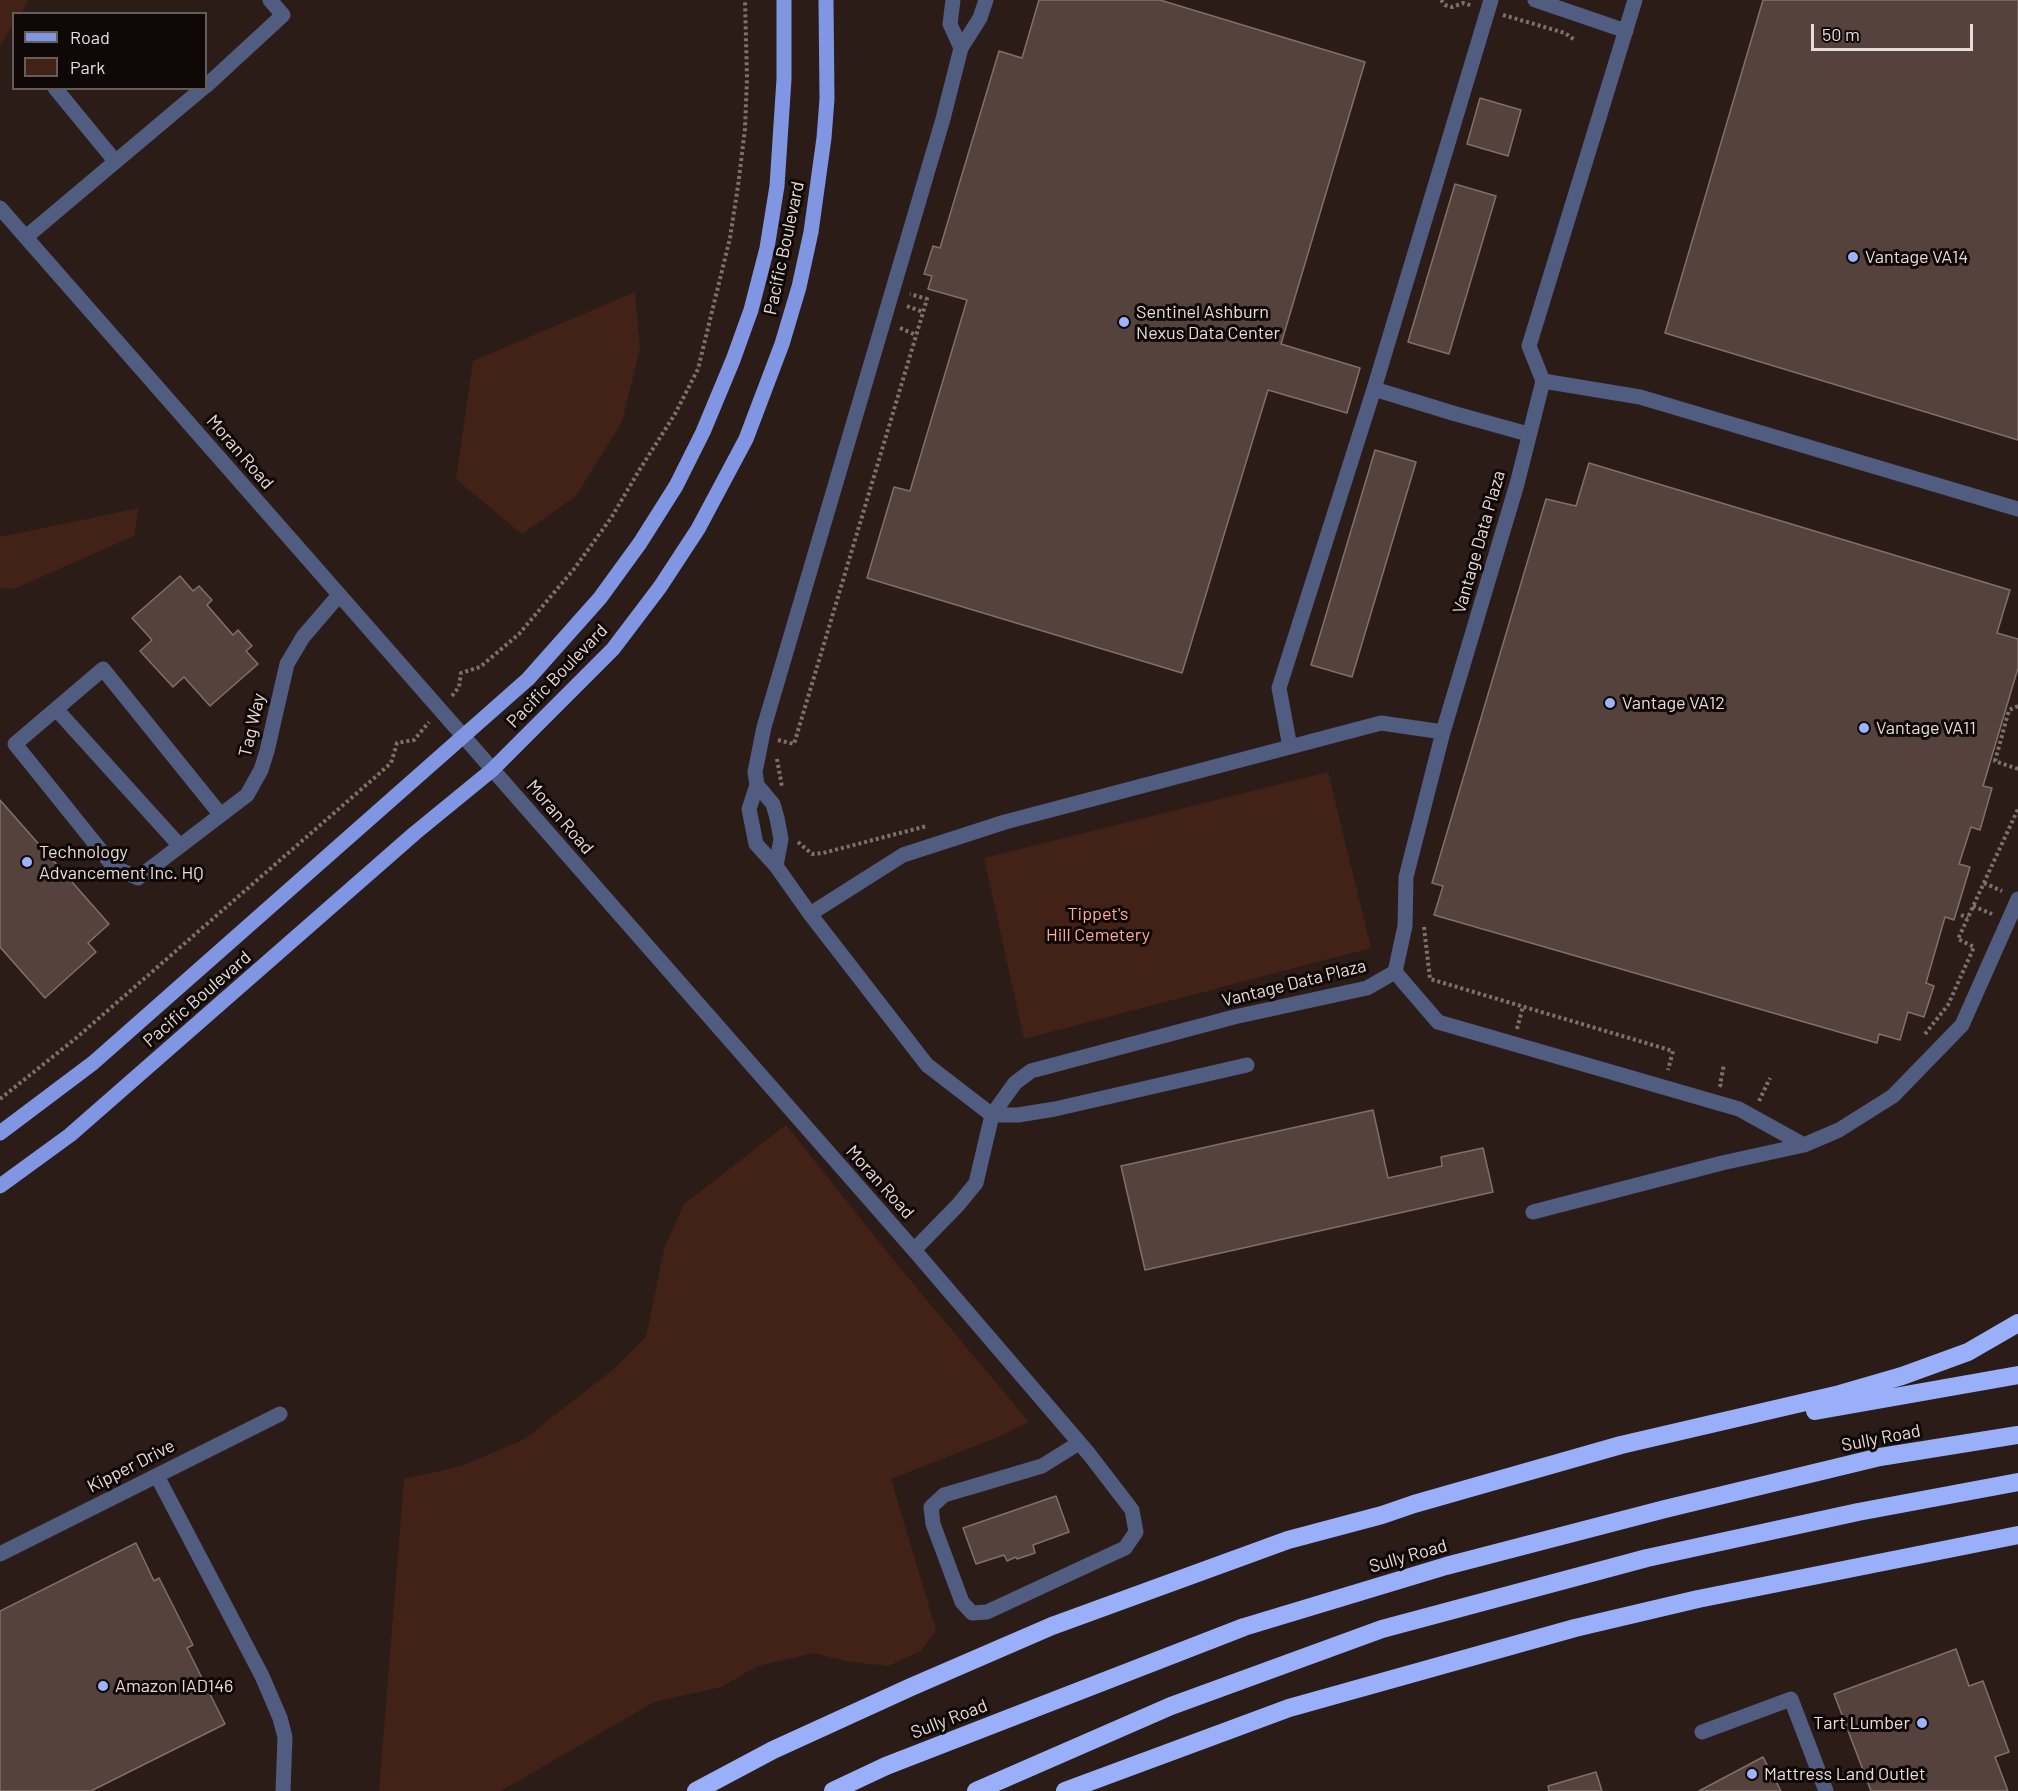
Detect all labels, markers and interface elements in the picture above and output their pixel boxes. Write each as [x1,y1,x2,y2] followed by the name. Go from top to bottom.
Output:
[12,12,207,90] legend
[1814,12,1976,50] scale bar
[1822,23,1860,45] text: 50 m
[70,26,110,48] text: Road
[70,56,105,78] text: Park
[759,179,809,317] street label: Pacific Boulevard
[1865,246,1968,268] place label: Vantage VA14
[1846,250,1860,264] marker: Vantage VA14
[1136,301,1280,344] place label: Sentinel Ashburn Nexus Data Center
[1117,315,1131,329] marker: Sentinel Ashburn Nexus Data Center
[202,410,278,494] street label: Moran Road
[1448,468,1510,616] street label: Vantage Data Plaza
[502,620,612,732] street label: Pacific Boulevard
[234,691,270,759] street label: Tag Way
[1622,692,1725,714] place label: Vantage VA12
[1603,696,1617,710] marker: Vantage VA12
[1876,717,1976,739] place label: Vantage VA11
[1857,721,1871,735] marker: Vantage VA11
[522,775,598,859] street label: Moran Road
[39,841,204,884] place label: Technology Advancement Inc. HQ
[20,855,34,869] marker: Technology Advancement Inc. HQ
[1046,903,1150,946] park label: Tippet's Hill Cemetery
[139,946,255,1052] street label: Pacific Boulevard
[1220,955,1368,1011] street label: Vantage Data Plaza
[841,1141,919,1223] street label: Moran Road
[1840,1420,1922,1456] street label: Sully Road
[84,1435,178,1497] street label: Kipper Drive
[1367,1535,1449,1577] street label: Sully Road
[115,1675,233,1697] place label: Amazon IAD146
[96,1679,110,1693] marker: Amazon IAD146
[908,1695,990,1743] street label: Sully Road
[1813,1712,1910,1734] place label: Tart Lumber
[1915,1716,1929,1730] marker: Tart Lumber
[1764,1763,1926,1785] place label: Mattress Land Outlet
[1745,1767,1759,1781] marker: Mattress Land Outlet

